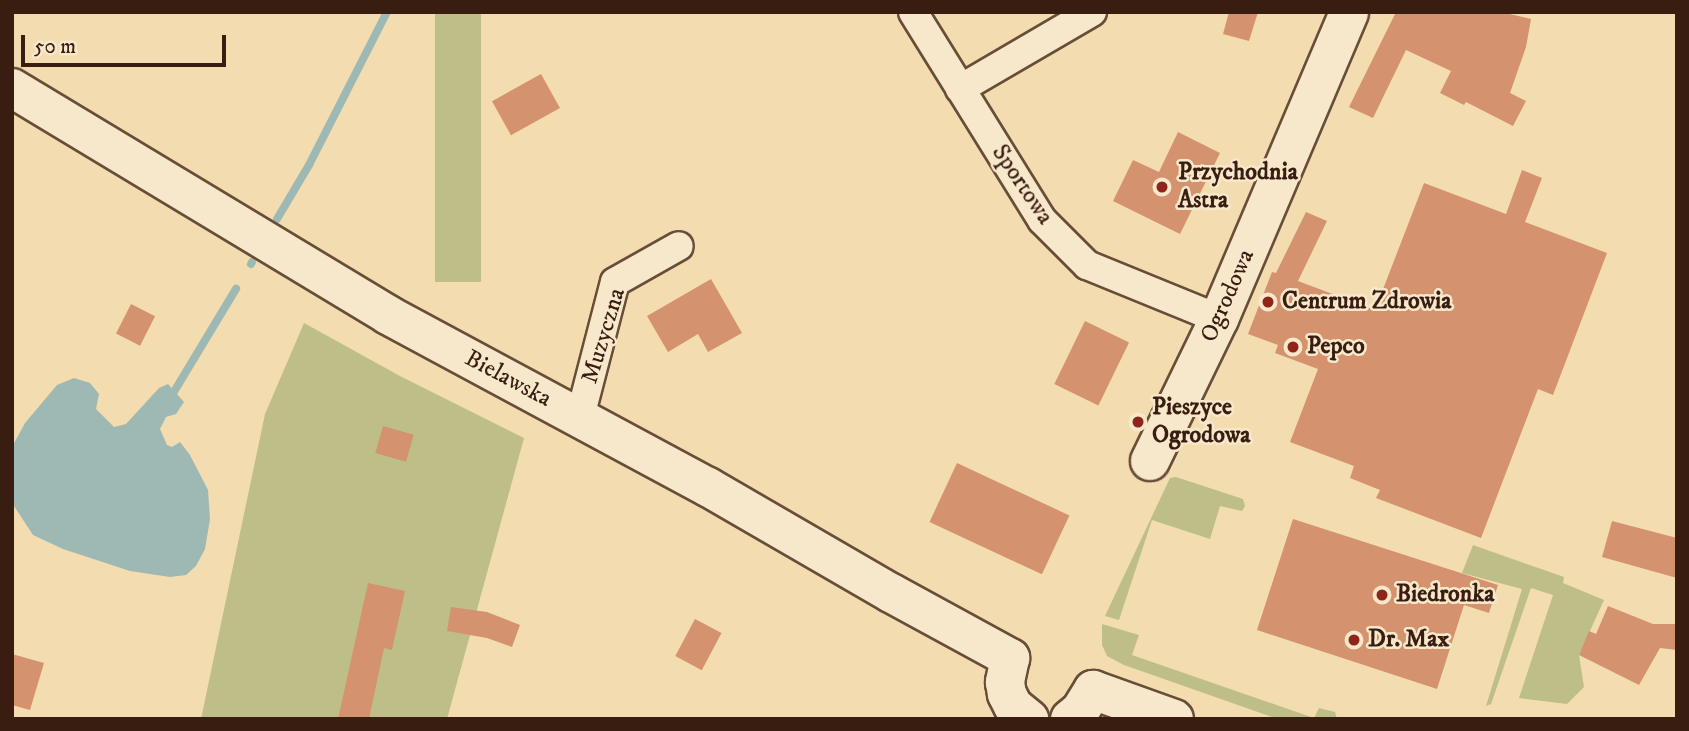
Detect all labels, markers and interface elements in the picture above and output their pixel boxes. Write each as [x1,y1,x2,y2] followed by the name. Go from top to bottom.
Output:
[24,21,229,65] scale bar
[34,34,76,60] text: 50 m
[985,140,1059,230] street label: Sportowa
[1178,159,1298,215] place label: Przychodnia Astra
[1152,177,1172,197] marker: Przychodnia Astra
[1195,245,1261,347] street label: Ogrodowa
[576,285,632,387] street label: Muzyczna
[1282,288,1451,316] place label: Centrum Zdrowia
[1260,294,1276,310] marker: Centrum Zdrowia
[1307,333,1365,361] place label: Pepco
[1285,339,1301,355] marker: Pepco
[460,344,556,414] street label: Bielawska
[1152,394,1250,450] place label: Pieszyce Ogrodowa
[1130,414,1146,430] marker: Pieszyce Ogrodowa
[1396,581,1494,609] place label: Biedronka
[1374,587,1390,603] marker: Biedronka
[1368,626,1449,654] place label: Dr. Max
[1346,632,1362,648] marker: Dr. Max

